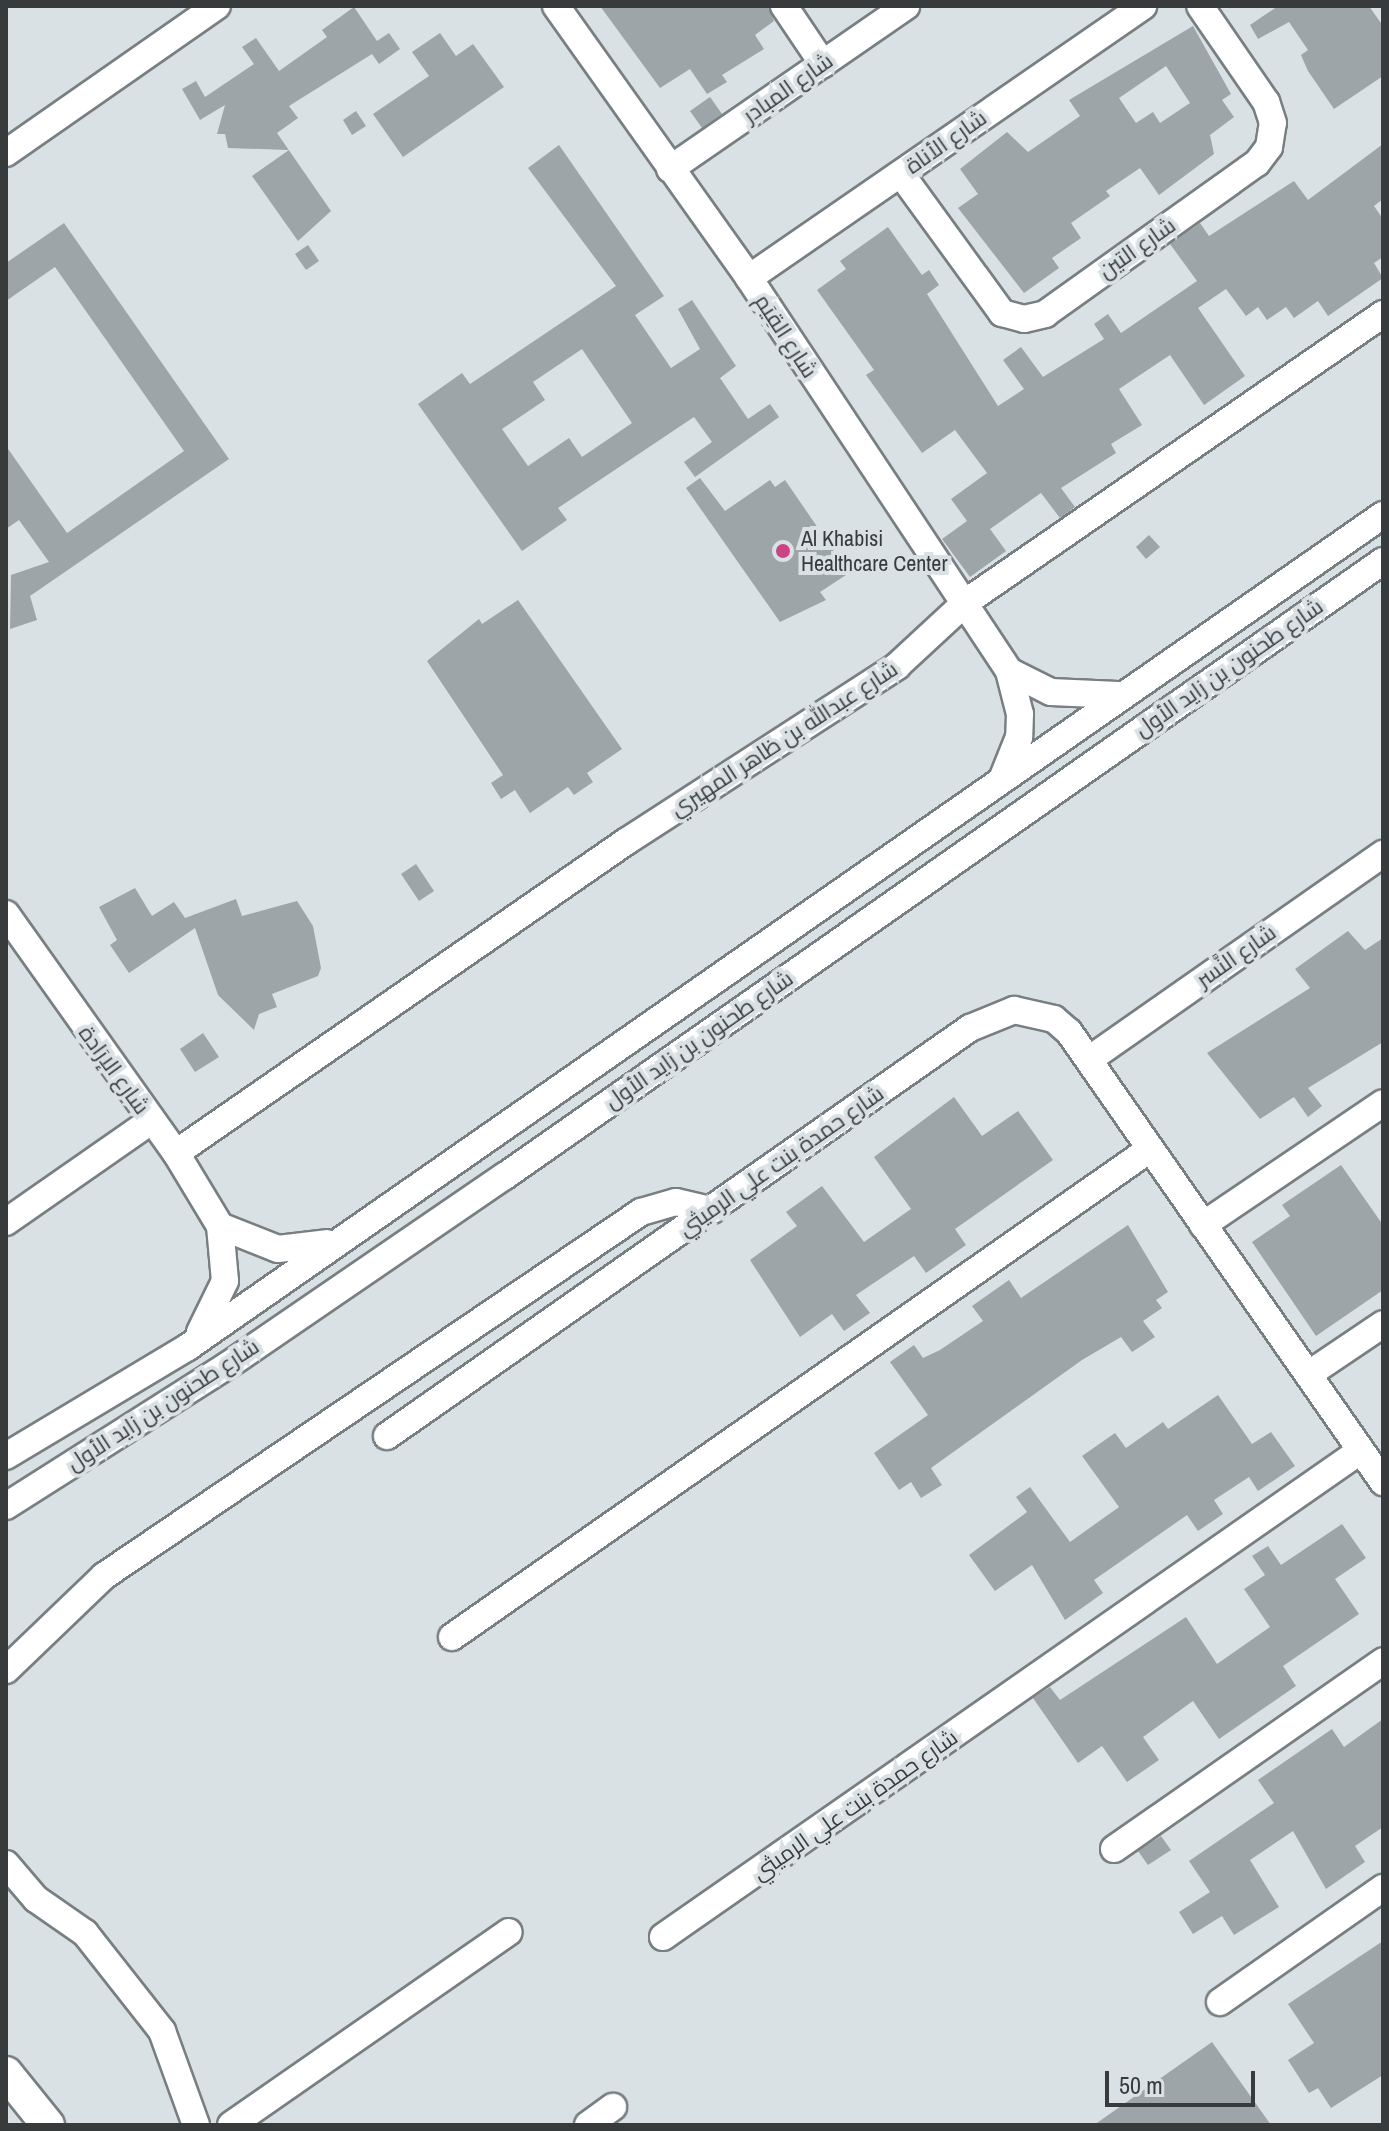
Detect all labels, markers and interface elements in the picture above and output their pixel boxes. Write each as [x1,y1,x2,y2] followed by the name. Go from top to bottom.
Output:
[738,47,838,129] street label: شارع المبادر
[900,105,992,179] street label: شارع الأناة
[1093,212,1181,284] street label: شارع التين
[749,289,823,383] street label: شارع القِيَم
[801,525,947,576] place label: Al Khabisi Healthcare Center
[772,540,794,562] marker: Al Khabisi Healthcare Center
[1130,593,1328,743] street label: شارع طحنون بن زايد الأول
[666,656,902,822] street label: شارع عبدالله بن ظاهر المهيري
[1191,919,1281,993] street label: شارع النَّسر
[600,965,798,1115] street label: شارع طحنون بن زايد الأول
[73,1021,155,1119] street label: شارع الإرَادة
[673,1080,889,1242] street label: شارع حمدة بنت علي الرميثي
[62,1333,264,1477] street label: شارع طحنون بن زايد الأول
[747,1724,963,1886] street label: شارع حمدة بنت علي الرميثي
[1109,2055,1259,2105] scale bar
[1119,2069,1163,2101] text: 50 m

